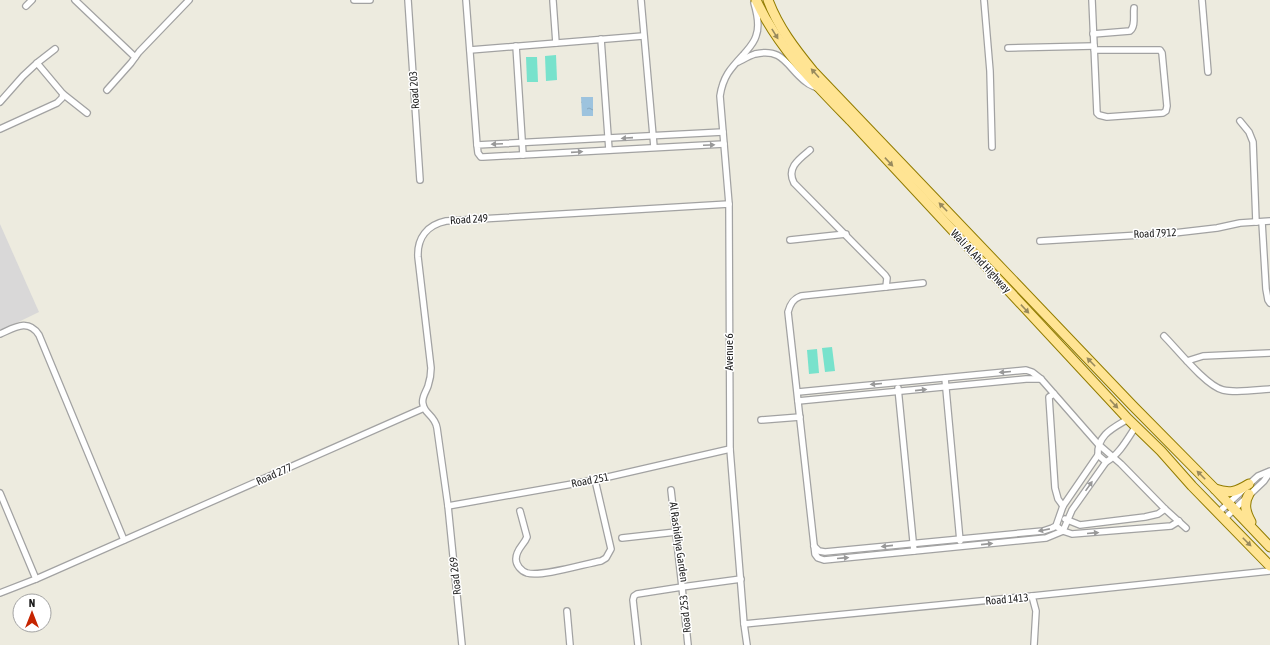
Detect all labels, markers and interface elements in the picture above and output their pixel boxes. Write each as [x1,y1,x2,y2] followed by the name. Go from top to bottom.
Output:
[771,29,779,39] one-way arrow
[810,67,819,78] one-way arrow
[407,71,421,109] street label: Road 203
[621,134,633,141] one-way arrow
[491,141,503,148] one-way arrow
[703,142,716,148] one-way arrow
[571,148,583,155] one-way arrow
[884,157,894,167] one-way arrow
[938,202,948,212] one-way arrow
[450,212,488,226] street label: Road 249
[1133,226,1177,240] street label: Road 7912
[949,227,1014,295] street label: Wali Al Ahd Highway
[1021,303,1030,314] one-way arrow
[723,333,735,371] street label: Avenue 6
[1086,357,1096,367] one-way arrow
[999,369,1011,375] one-way arrow
[870,381,882,388] one-way arrow
[915,386,927,393] one-way arrow
[1109,399,1119,409] one-way arrow
[254,461,294,487] street label: Road 277
[570,470,610,490] street label: Road 251
[1196,470,1206,480] one-way arrow
[1085,481,1093,491] one-way arrow
[667,501,691,583] street label: Al Rashidiya Garden
[1038,527,1050,533] one-way arrow
[1087,529,1099,536] one-way arrow
[1242,537,1252,547] one-way arrow
[981,541,993,547] one-way arrow
[881,542,893,549] one-way arrow
[837,555,850,561] one-way arrow
[447,556,463,596] street label: Road 269
[985,591,1029,607] street label: Road 1413
[12,593,52,633] north arrow
[677,594,693,634] street label: Road 253
[29,597,35,609] text: N

